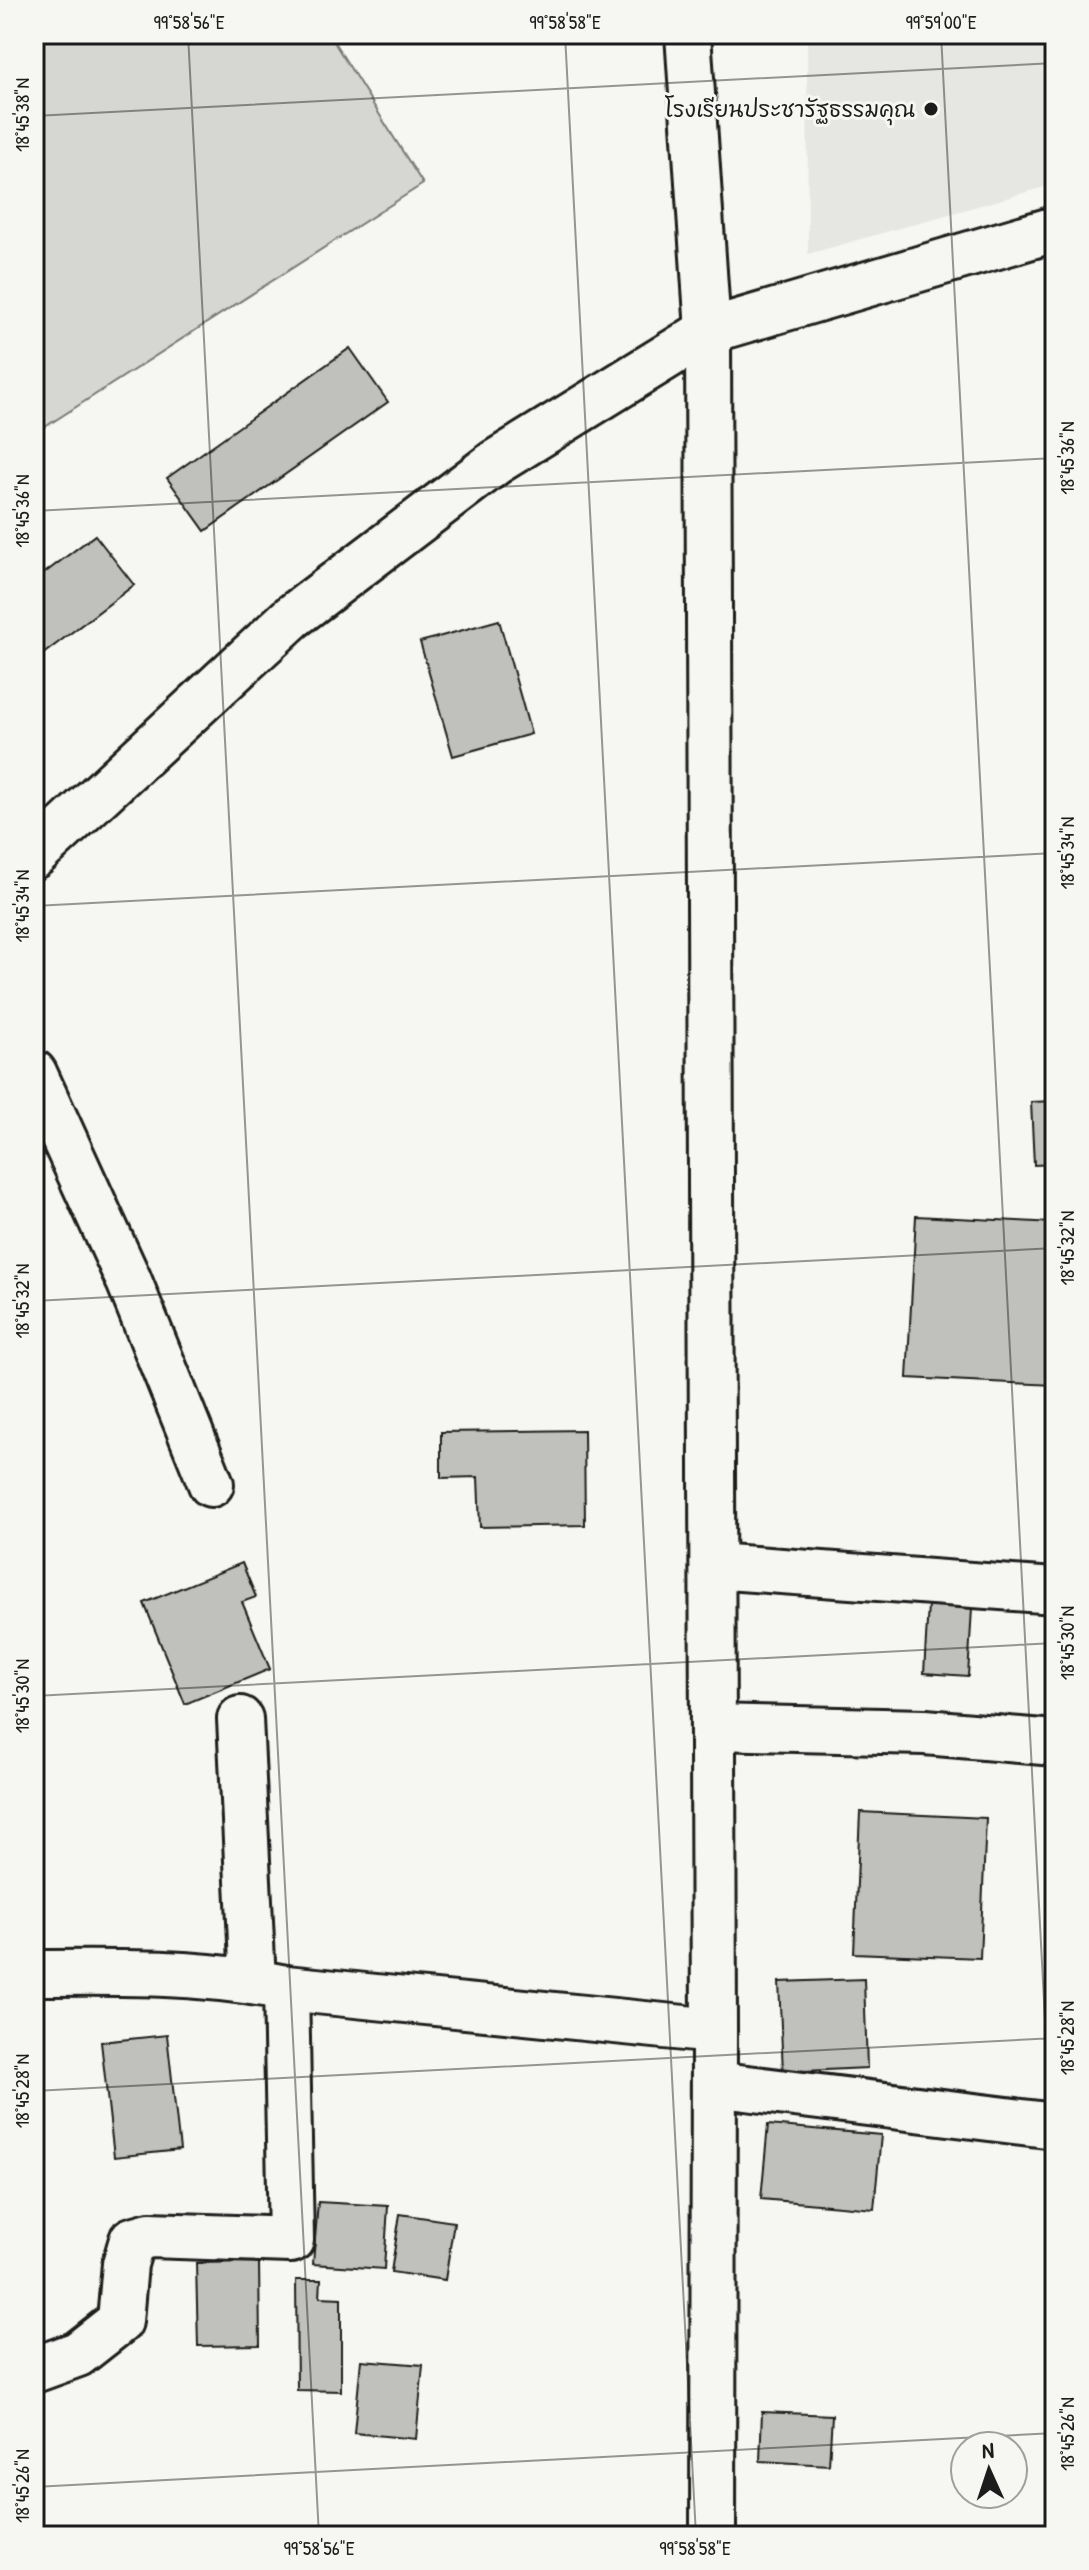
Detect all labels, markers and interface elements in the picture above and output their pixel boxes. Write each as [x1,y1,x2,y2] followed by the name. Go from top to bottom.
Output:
[153,8,225,35] text: 99°58'56"E
[529,8,601,35] text: 99°58'58"E
[905,8,977,35] text: 99°59'00"E
[8,78,35,152] text: 18°45'38"N
[665,94,915,126] place label: โรงเรียนประชารัฐธรรมคุณ
[922,100,940,118] marker: โรงเรียนประชารัฐธรรมคุณ
[1053,421,1080,495] text: 18°45'36"N
[8,474,35,548] text: 18°45'36"N
[1053,817,1080,889] text: 18°45'34"N
[8,870,35,942] text: 18°45'34"N
[1053,1211,1080,1285] text: 18°45'32"N
[8,1264,35,1338] text: 18°45'32"N
[1053,1606,1080,1680] text: 18°45'30"N
[8,1659,35,1733] text: 18°45'30"N
[1053,2001,1080,2075] text: 18°45'28"N
[8,2054,35,2128] text: 18°45'28"N
[1053,2397,1080,2471] text: 18°45'26"N
[949,2430,1029,2510] north arrow
[981,2435,995,2465] text: N
[8,2449,35,2523] text: 18°45'26"N
[283,2534,355,2561] text: 99°58'56"E
[659,2534,731,2561] text: 99°58'58"E

